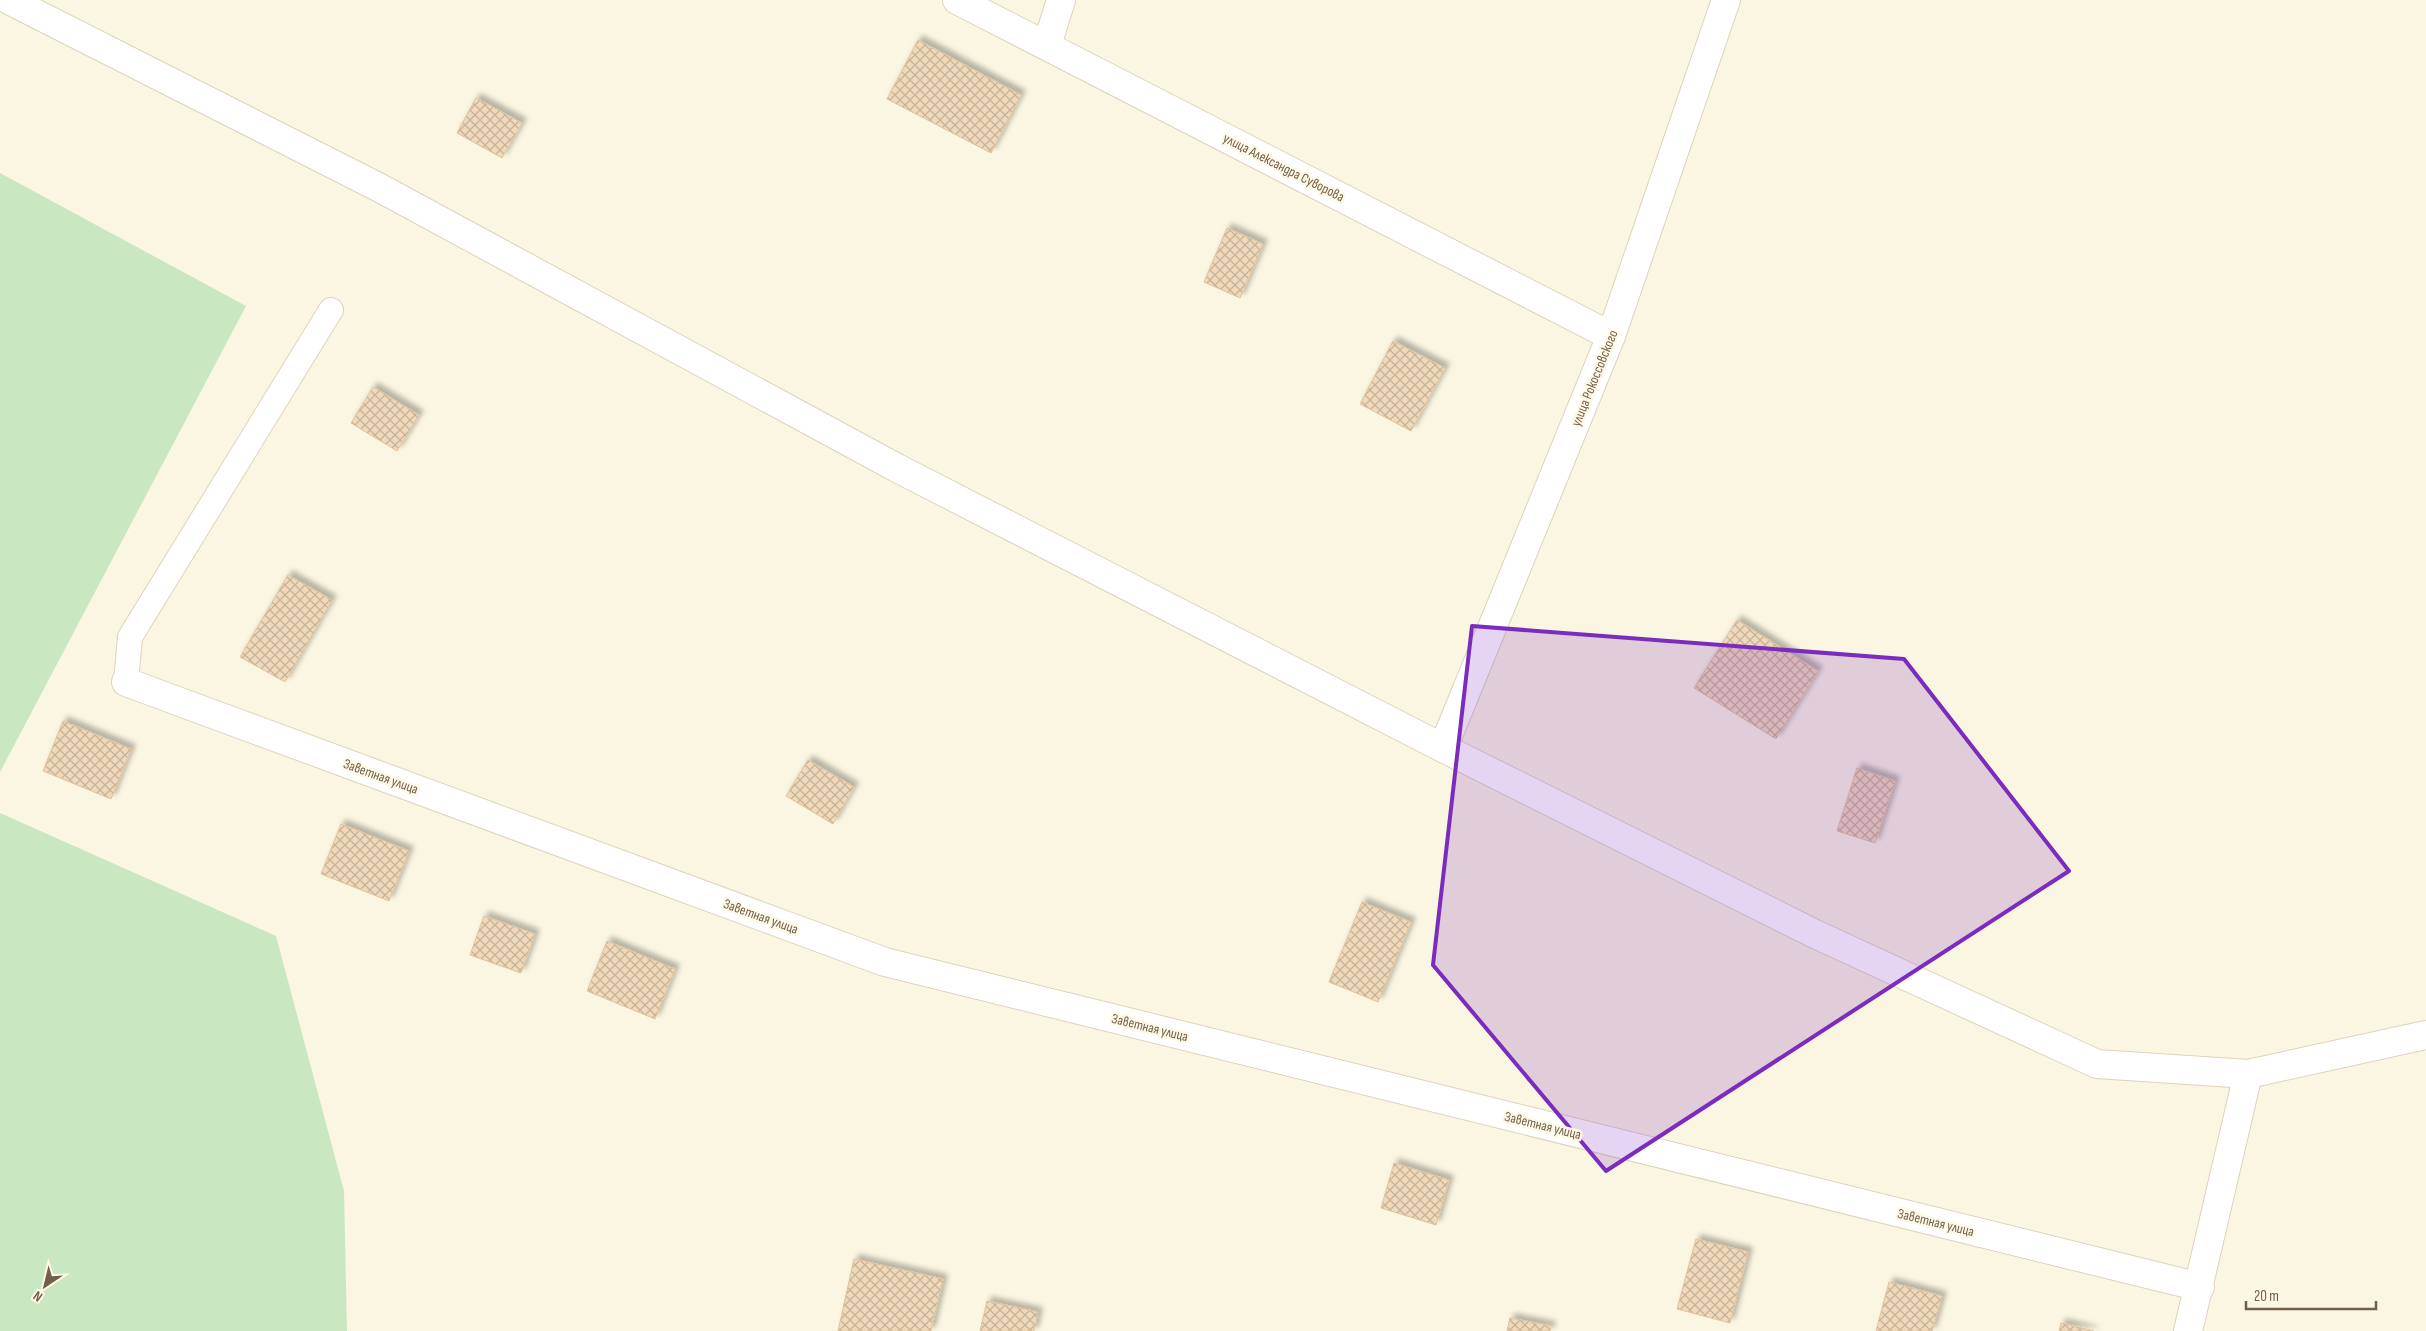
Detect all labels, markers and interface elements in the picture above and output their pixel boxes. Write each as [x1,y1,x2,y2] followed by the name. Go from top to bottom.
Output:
[1220,129,1347,205] street label: улица Александра Суворова
[1567,327,1622,429] street label: улица Рокоссовского
[341,755,421,798] street label: Заветная улица
[721,895,801,938] street label: Заветная улица
[1110,1010,1190,1045] street label: Заветная улица
[1503,1108,1583,1143] street label: Заветная улица
[1896,1205,1976,1240] street label: Заветная улица
[20,1261,70,1311] north arrow
[2246,1278,2376,1310] scale bar
[30,1287,46,1305] text: N
[2254,1287,2279,1306] text: 20 m

